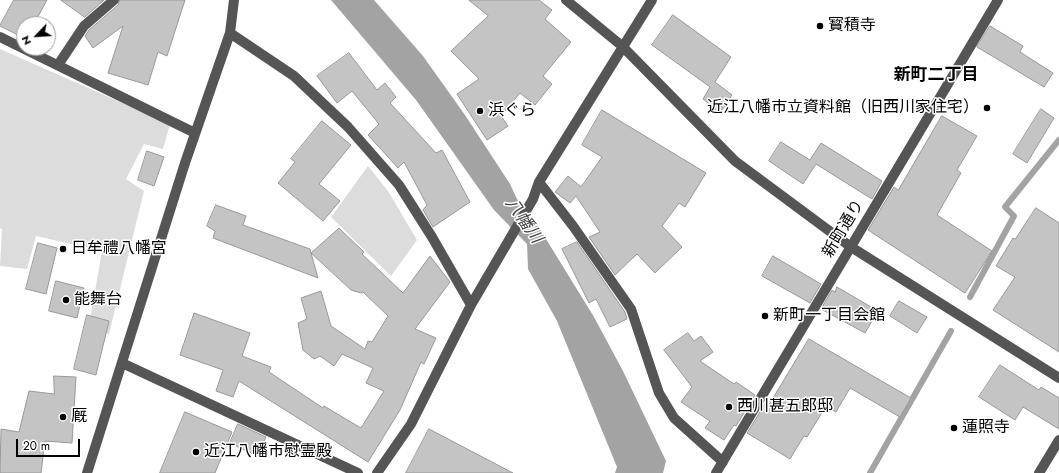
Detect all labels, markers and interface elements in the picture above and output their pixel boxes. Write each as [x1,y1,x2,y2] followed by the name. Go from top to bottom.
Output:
[16,16,56,56] north arrow
[828,16,876,36] place label: 寳積寺
[815,21,825,31] marker: 寳積寺
[17,33,35,48] text: N
[894,66,978,86] district label: 新町二丁目
[707,98,979,118] place label: 近江八幡市立資料館（旧西川家住宅）
[488,101,536,121] place label: 浜ぐら
[982,103,992,113] marker: 近江八幡市立資料館（旧西川家住宅）
[475,106,485,116] marker: 浜ぐら
[500,194,546,248] water label: 八幡川
[819,197,869,261] street label: 新町通り
[71,239,167,259] place label: 日牟禮八幡宮
[58,244,68,254] marker: 日牟禮八幡宮
[74,290,122,310] place label: 能舞台
[61,295,71,305] marker: 能舞台
[773,306,885,326] place label: 新町一丁目会館
[760,311,770,321] marker: 新町一丁目会館
[737,397,833,417] place label: 西川甚五郎邸
[724,402,734,412] marker: 西川甚五郎邸
[71,407,87,427] place label: 厩
[58,412,68,422] marker: 厩
[962,418,1010,438] place label: 蓮照寺
[949,423,959,433] marker: 蓮照寺
[18,431,82,457] scale bar
[23,437,50,455] text: 20 m
[204,442,332,462] place label: 近江八幡市慰霊殿
[191,447,201,457] marker: 近江八幡市慰霊殿

